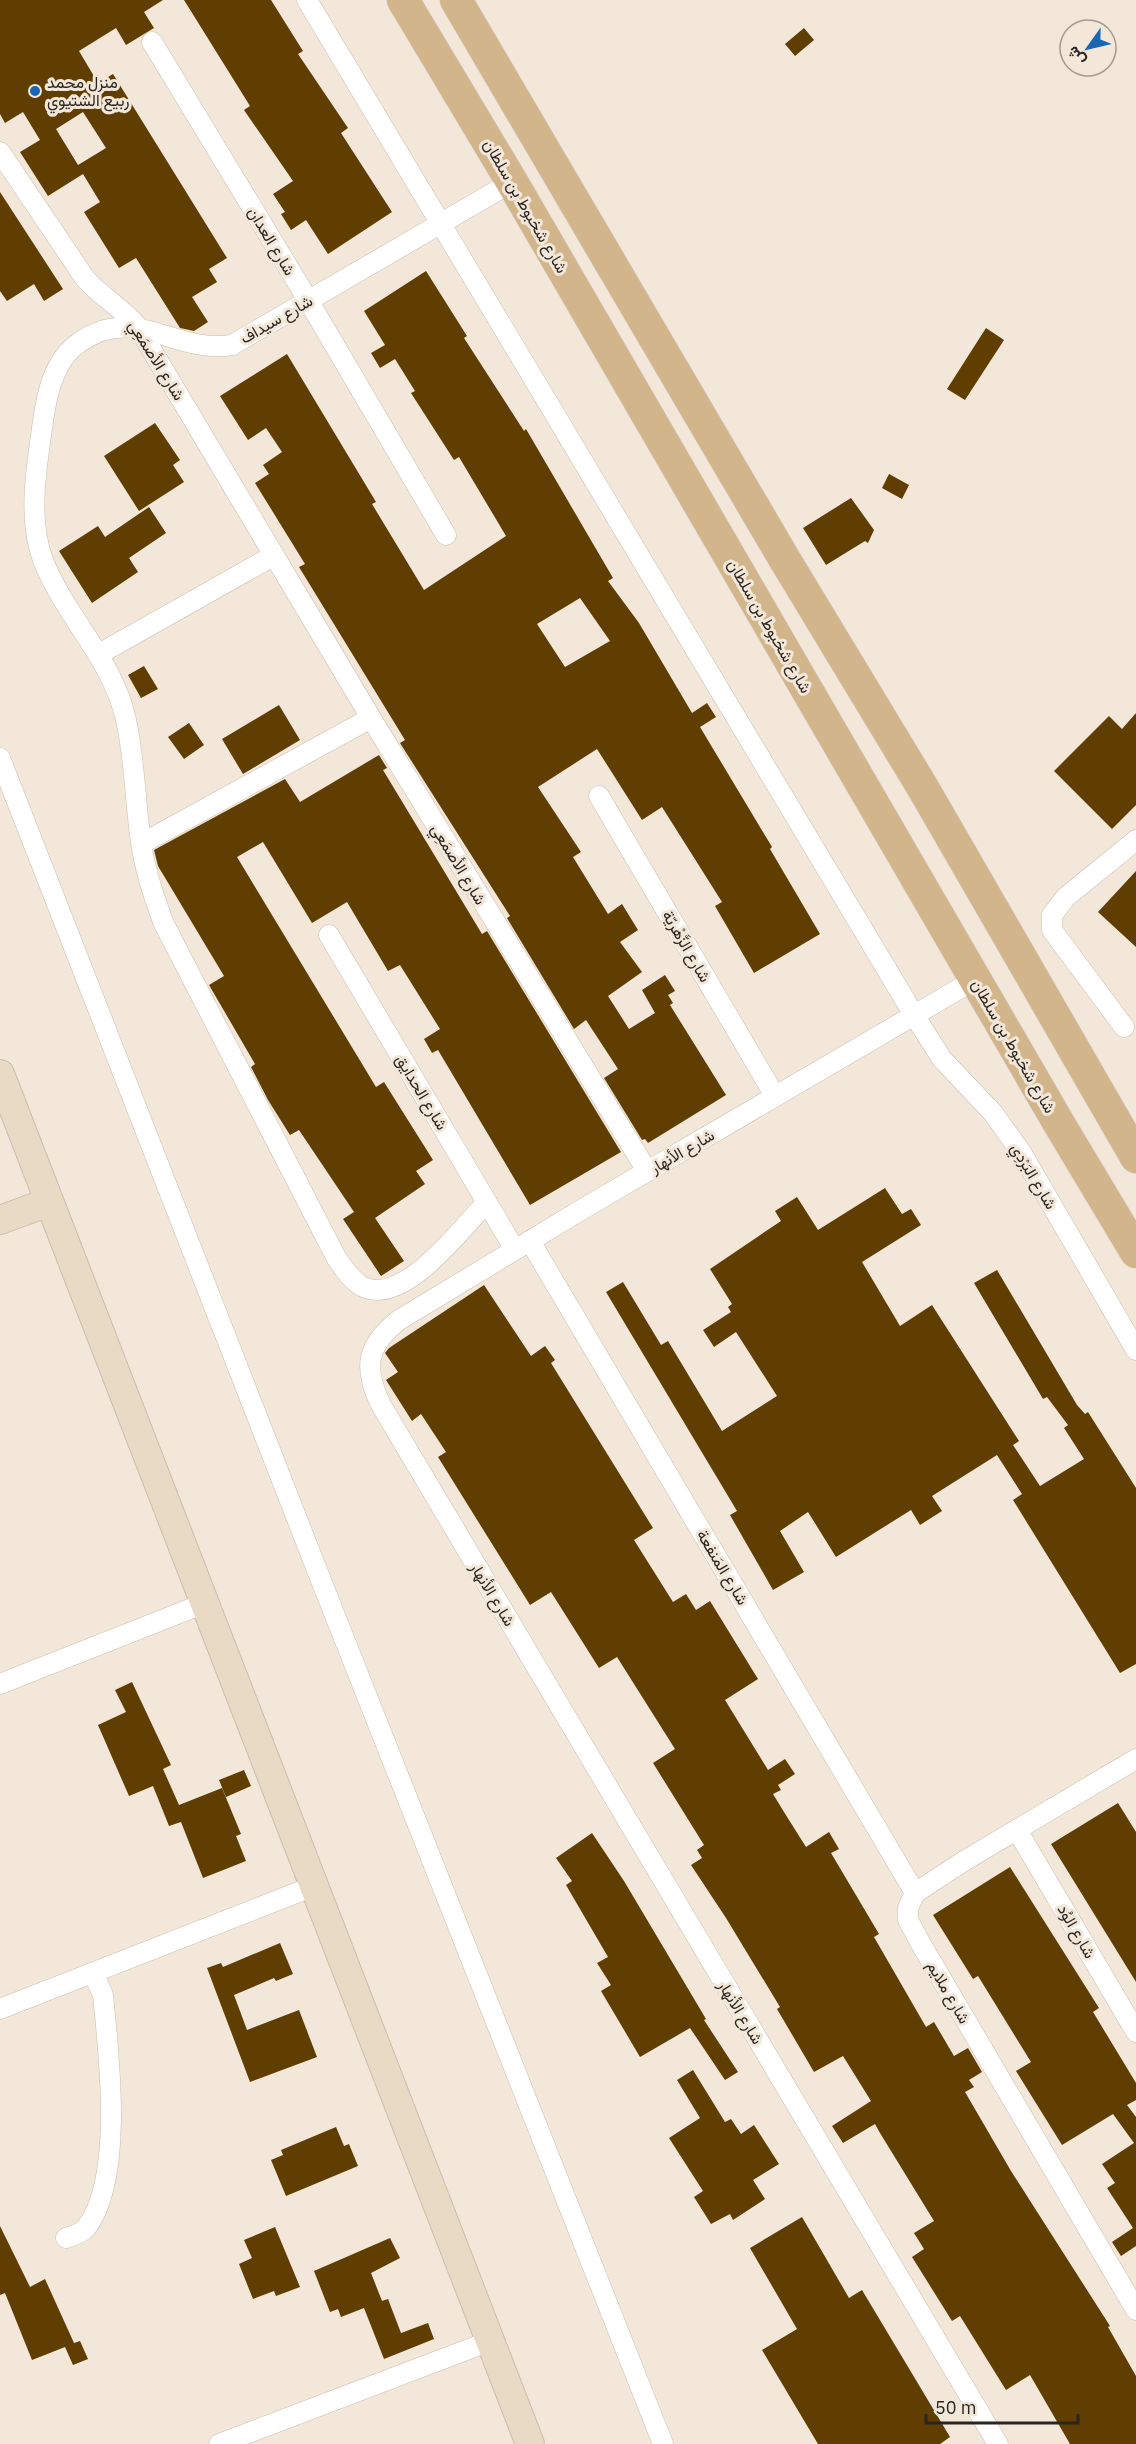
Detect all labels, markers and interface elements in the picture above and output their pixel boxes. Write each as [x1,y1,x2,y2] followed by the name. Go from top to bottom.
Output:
[1058,18,1118,78] north arrow
[1062,43,1089,70] text: ش
[47,72,130,114] place label: منزل محمد ربيع الشتيوي
[28,84,42,98] marker: منزل محمد ربيع الشتيوي
[478,135,572,278] street label: شارع شخبوط بن سلطان
[242,203,300,280] street label: شارع العدان
[236,290,317,350] street label: شارع سيداف
[121,316,190,406] street label: شارع الأصمَعِي
[722,555,816,698] street label: شارع شخبوط بن سلطان
[424,820,491,910] street label: شارع الأصمَعِي
[657,906,716,987] street label: شارع الزَّهْريّة
[966,975,1060,1118] street label: شارع شخبوط بن سلطان
[390,1051,452,1134] street label: شارع الحدايق
[645,1125,719,1180] street label: شارع الأنهار
[1003,1139,1062,1215] street label: شارع البَرْدِي
[691,1526,753,1609] street label: شارع المَنفعة
[464,1558,520,1631] street label: شارع الأنهار
[1052,1900,1100,1963] street label: شارع الوُد
[921,1957,975,2028] street label: شارع ملايم
[712,1976,768,2049] street label: شارع الأنهار
[926,2387,1078,2425] scale bar
[935,2396,977,2419] text: 50 m

